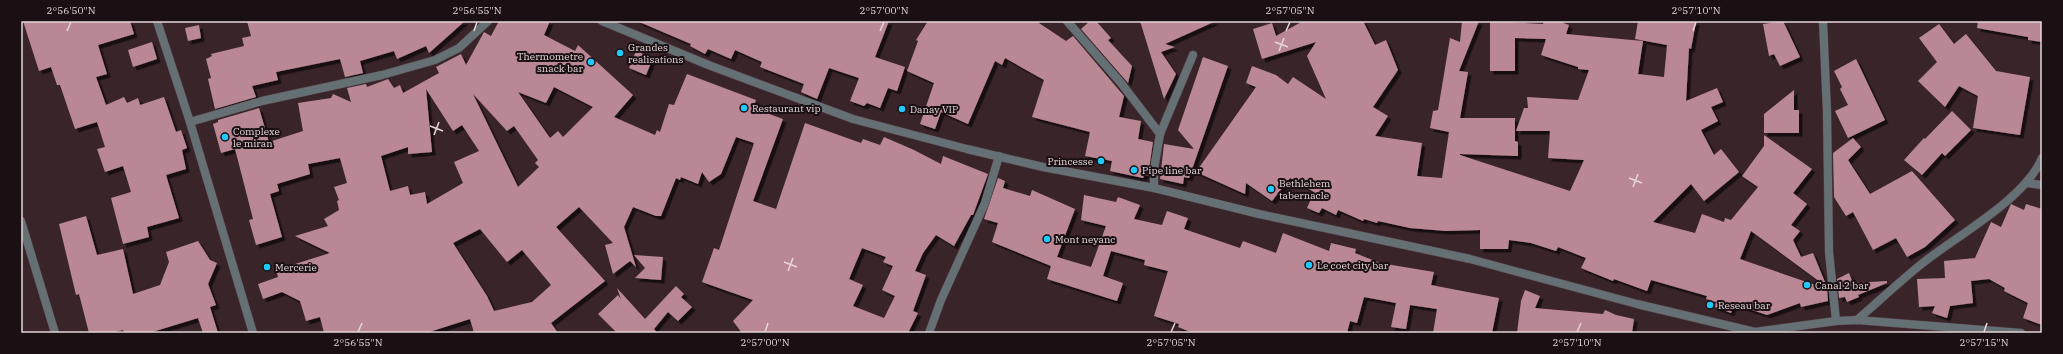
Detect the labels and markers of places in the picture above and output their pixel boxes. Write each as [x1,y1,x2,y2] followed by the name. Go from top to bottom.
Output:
[628,41,683,66] place label: Grandes realisations
[615,48,625,58] marker: Grandes realisations
[517,50,584,75] place label: Thermometre snack bar
[586,57,596,67] marker: Thermometre snack bar
[752,102,821,115] place label: Restaurant vip
[739,103,749,113] marker: Restaurant vip
[910,103,958,116] place label: Danay VIP
[897,104,907,114] marker: Danay VIP
[233,125,280,150] place label: Complexe le miran
[220,132,230,142] marker: Complexe le miran
[1047,155,1093,168] place label: Princesse
[1096,156,1106,166] marker: Princesse
[1142,164,1202,177] place label: Pipe line bar
[1129,165,1139,175] marker: Pipe line bar
[1279,177,1331,202] place label: Bethlehem tabernacle
[1266,184,1276,194] marker: Bethlehem tabernacle
[1055,233,1116,246] place label: Mont neyanc
[1042,234,1052,244] marker: Mont neyanc
[1317,259,1389,272] place label: Le coet city bar
[1304,260,1314,270] marker: Le coet city bar
[275,261,317,274] place label: Mercerie
[262,262,272,272] marker: Mercerie
[1815,279,1869,292] place label: Canal 2 bar
[1802,280,1812,290] marker: Canal 2 bar
[1718,299,1771,312] place label: Reseau bar
[1705,300,1715,310] marker: Reseau bar

